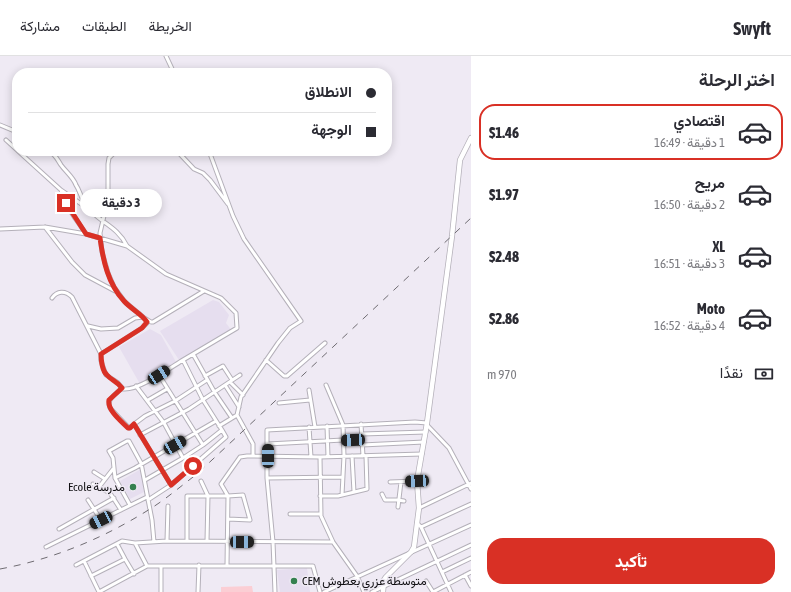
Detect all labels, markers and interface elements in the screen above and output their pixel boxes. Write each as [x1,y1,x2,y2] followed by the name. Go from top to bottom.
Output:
[733,17,771,39] text: Swyft
[20,18,60,34] text: مشاركة
[82,18,126,34] text: الطبقات
[148,18,192,34] text: الخريطة
[699,69,775,90] text: اختر الرحلة
[305,83,352,100] text: الانطلاق
[673,112,725,129] text: اقتصادي
[737,114,773,150] icon: car
[311,121,352,138] text: الوجهة
[489,124,519,141] text: $1.46
[654,135,725,150] text: 1 دقيقة · 16:49
[695,174,725,191] text: مريح
[737,176,773,212] icon: car
[489,186,519,203] text: $1.97
[80,189,162,217] callout: 3 دقيقة
[57,194,75,212] route end
[102,195,140,210] text: 3 دقيقة
[654,197,725,212] text: 2 دقيقة · 16:50
[712,238,725,255] text: XL
[737,238,773,274] icon: car
[489,248,519,265] text: $2.48
[654,256,725,271] text: 3 دقيقة · 16:51
[697,300,725,317] text: Moto
[737,300,773,336] icon: car
[489,310,519,327] text: $2.86
[654,318,725,333] text: 4 دقيقة · 16:52
[146,363,172,387] car
[753,363,775,385] icon: cash
[720,364,743,381] text: نقدًا
[487,367,517,382] text: 970 m
[341,433,365,447] car
[162,434,188,456] car
[262,444,274,468] car
[184,457,202,475] route start
[405,474,429,488] car
[68,480,125,495] place label: Ecole مدرسة
[128,482,138,492] marker: Ecole مدرسة
[88,509,114,531] car
[230,536,254,548] car
[487,538,775,584] button: تأكيد
[302,574,427,591] place label: CEM متوسطة عزري بعطوش
[289,576,299,586] marker: CEM متوسطة عزري بعطوش

